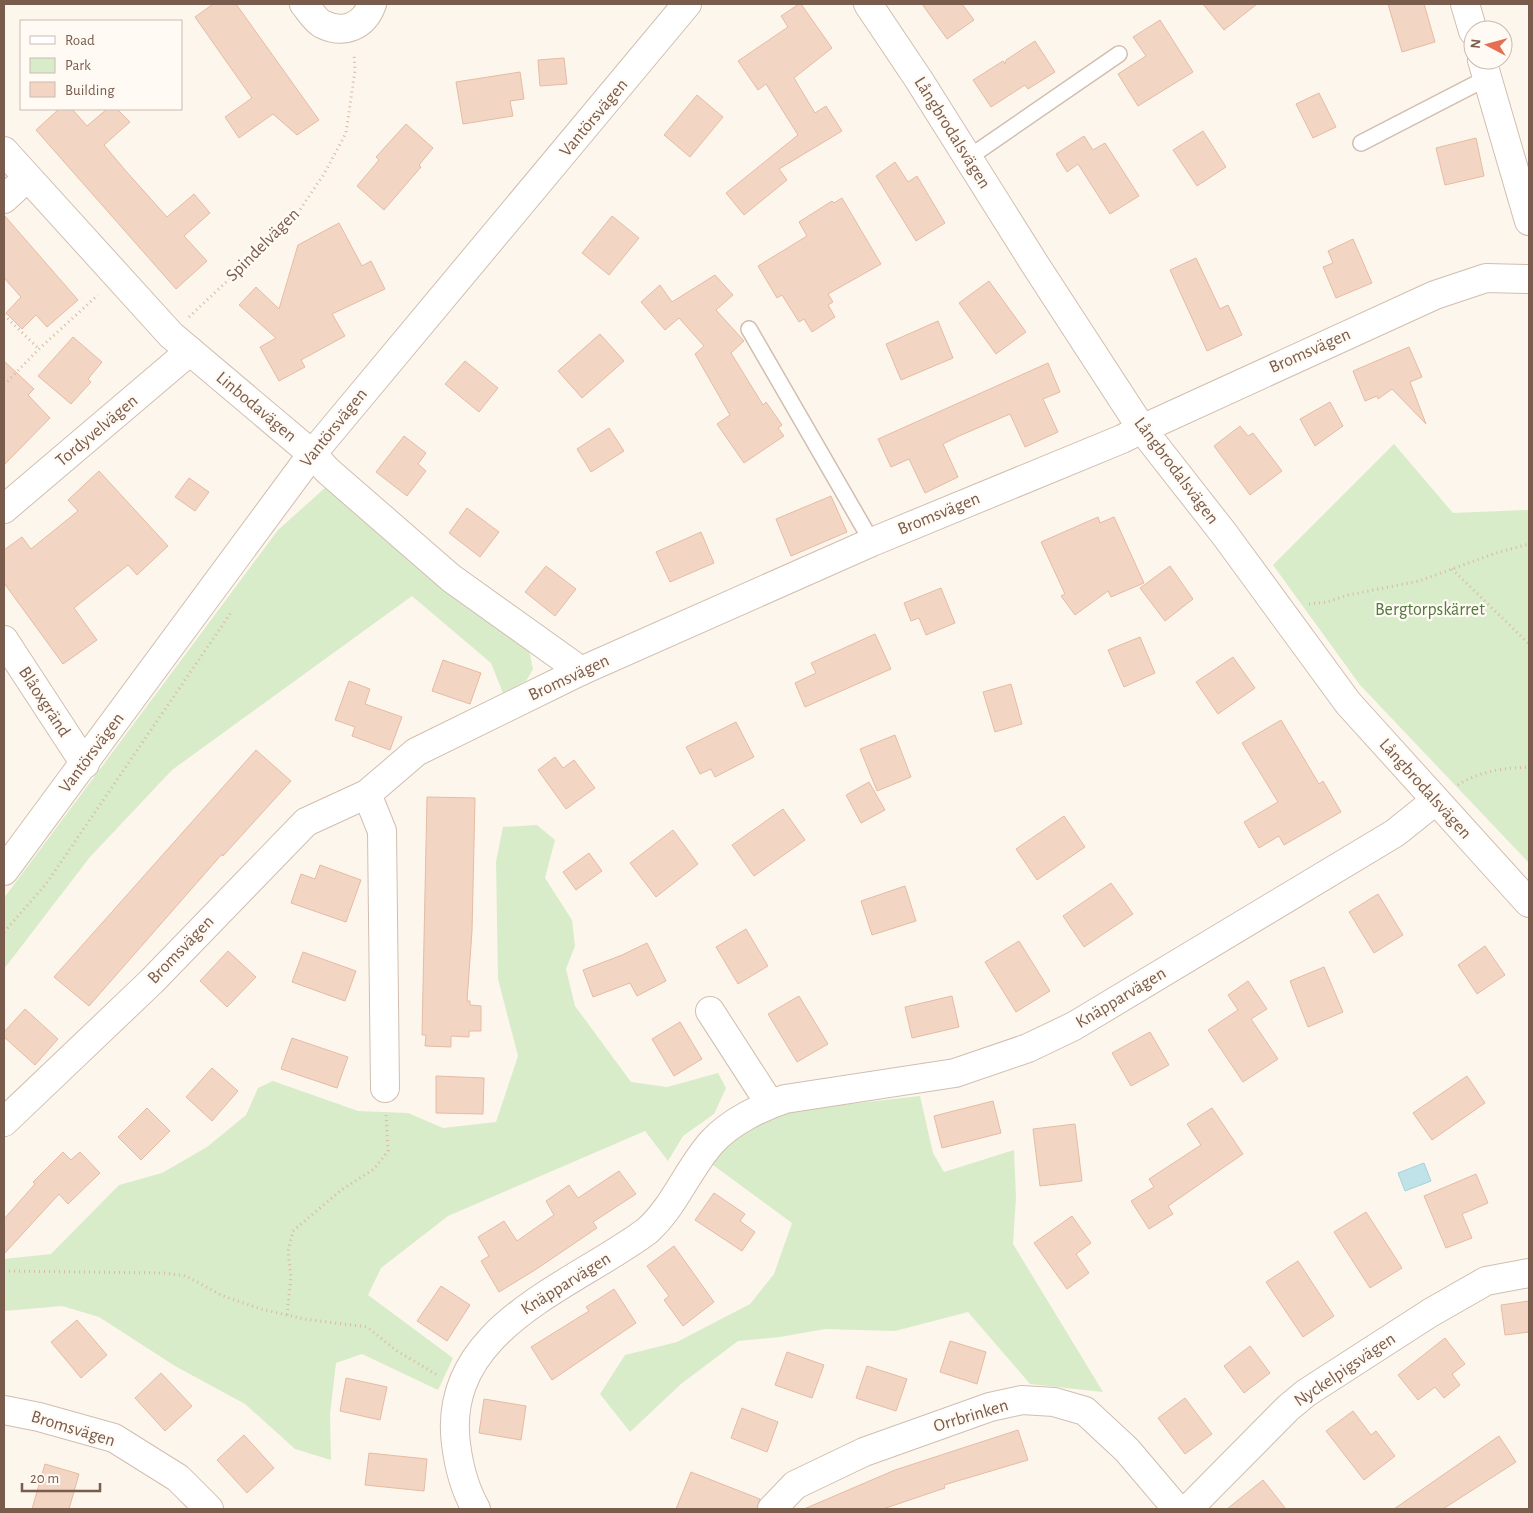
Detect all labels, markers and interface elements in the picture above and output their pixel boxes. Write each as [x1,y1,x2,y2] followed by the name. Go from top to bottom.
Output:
[20,20,182,110] legend
[1463,20,1513,70] north arrow
[65,33,95,48] text: Road
[1469,38,1484,49] text: N
[65,58,91,73] text: Park
[910,74,994,192] street label: Långbrodalsvägen
[556,76,632,160] street label: Vantörsvägen
[65,83,115,98] text: Building
[223,205,303,285] street label: Spindelvägen
[1267,325,1353,377] street label: Bromsvägen
[212,368,300,446] street label: Linbodavägen
[297,385,371,471] street label: Vantörsvägen
[52,392,142,470] street label: Tordyvelvägen
[1130,414,1222,528] street label: Långbrodalsvägen
[895,489,983,539] street label: Bromsvägen
[1375,601,1485,619] park label: Bergtorpskärret
[526,651,612,705] street label: Bromsvägen
[15,664,73,740] street label: Blåoxgränd
[56,710,128,796] street label: Vantörsvägen
[1375,735,1475,843] street label: Långbrodalsvägen
[144,912,218,988] street label: Bromsvägen
[1073,964,1169,1032] street label: Knäpparvägen
[518,1249,614,1319] street label: Knäpparvägen
[1291,1330,1399,1410] street label: Nyckelpigsvägen
[931,1396,1011,1436] street label: Orrbrinken
[29,1408,117,1450] street label: Bromsvägen
[22,1460,100,1492] scale bar
[30,1471,59,1486] text: 20 m

